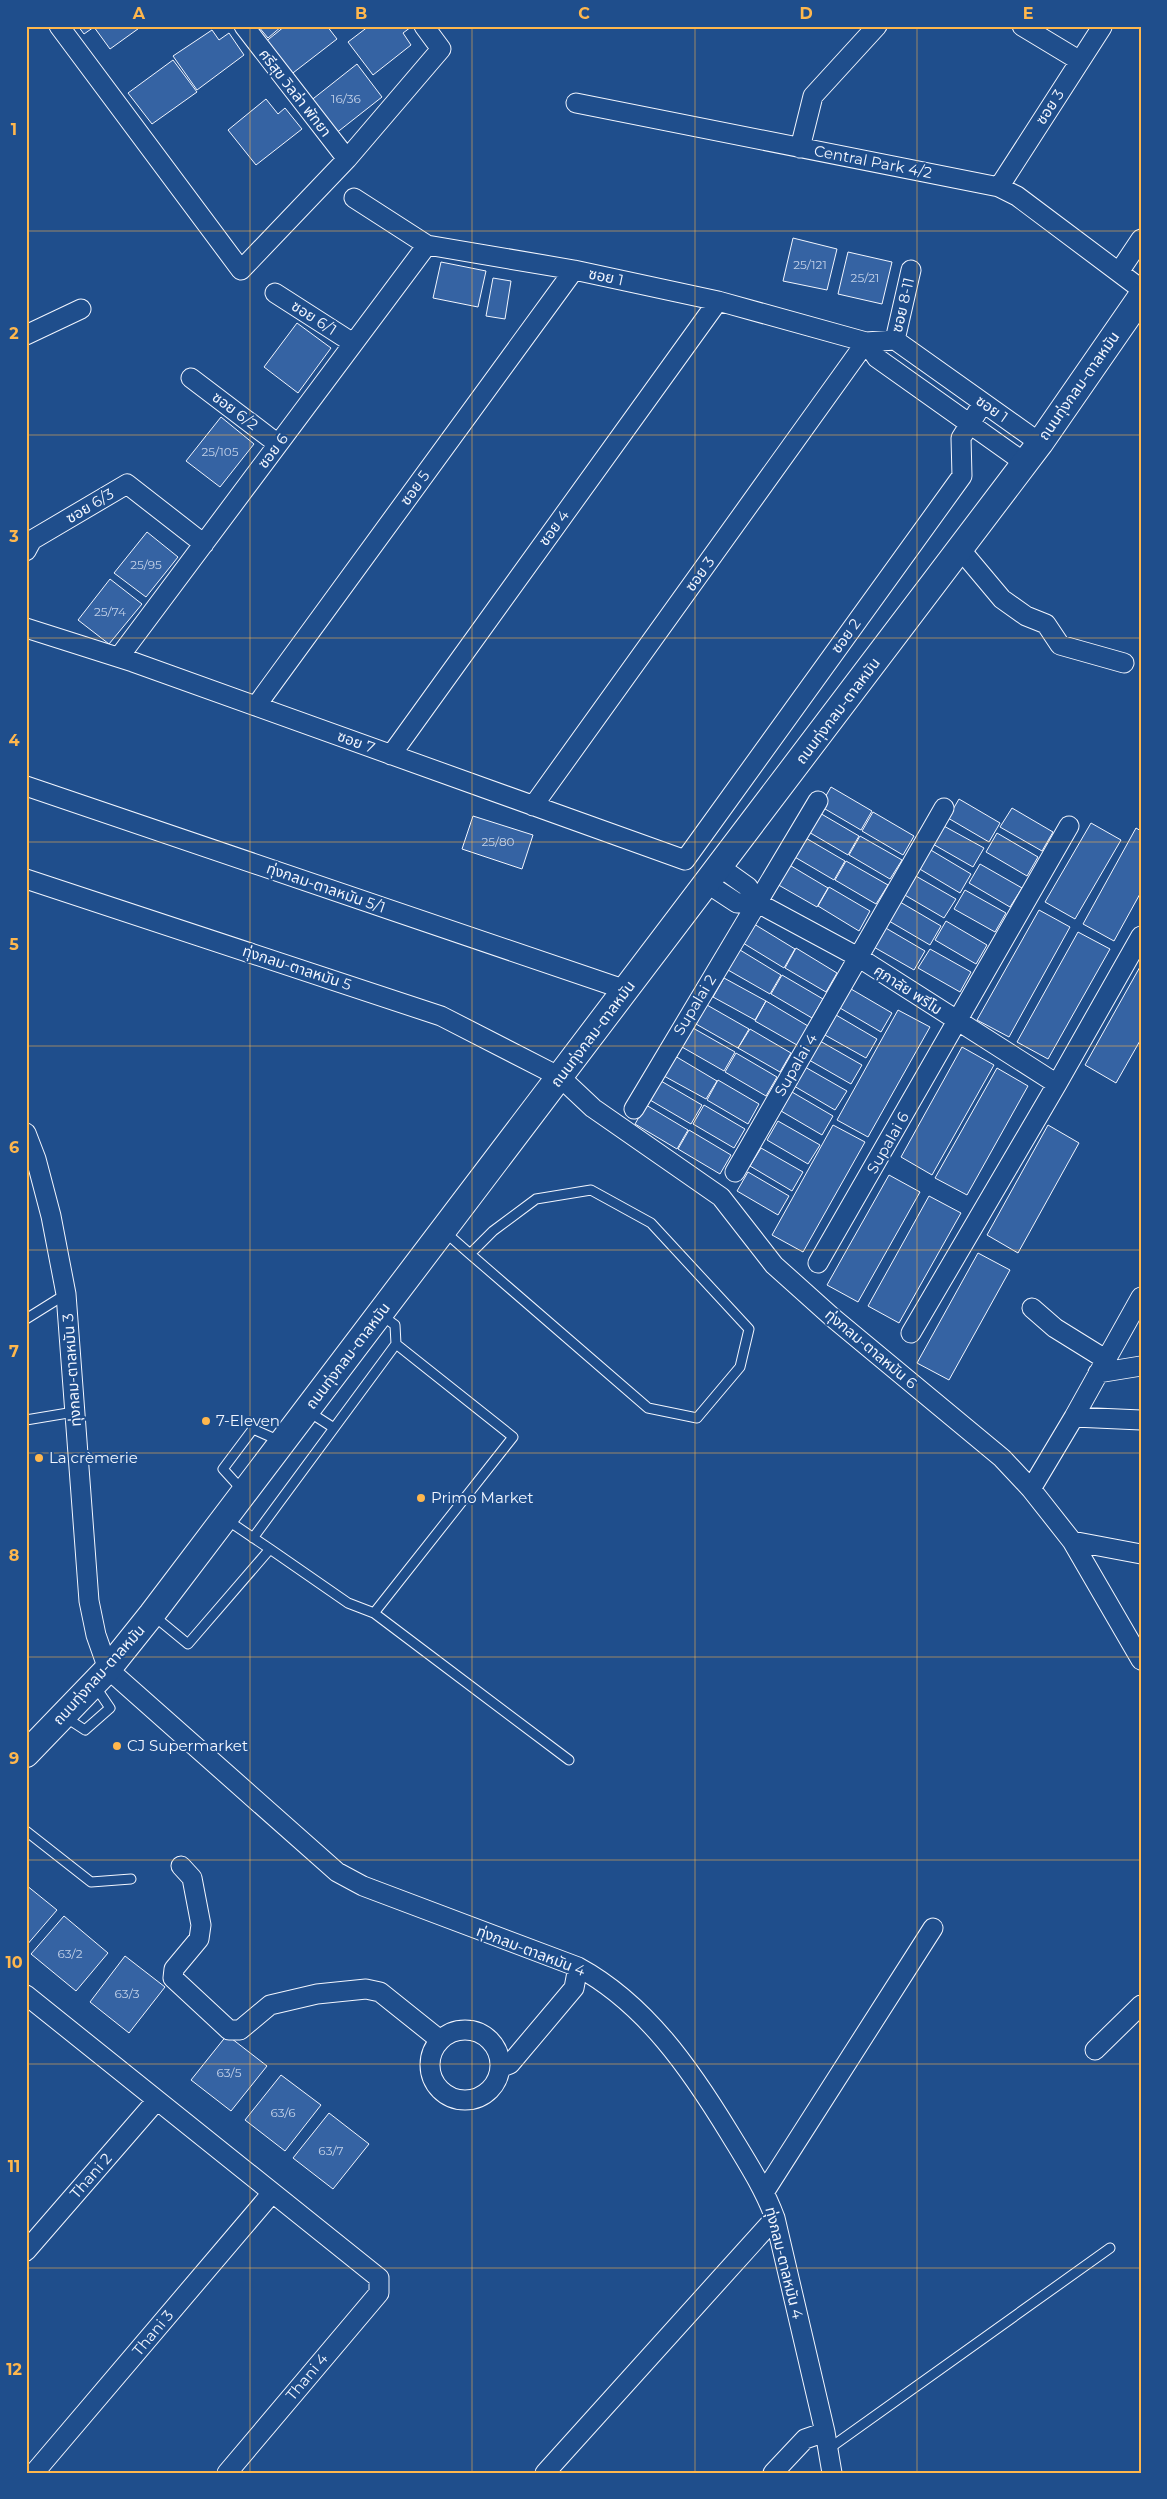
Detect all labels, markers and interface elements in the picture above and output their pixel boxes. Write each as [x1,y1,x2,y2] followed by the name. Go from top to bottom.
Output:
[132,4,146,23] text: A
[355,4,367,23] text: B
[578,4,590,23] text: C
[799,4,813,23] text: D
[1023,4,1033,23] text: E
[255,45,336,141] street label: ศรีสุข วิลล่า พัทยา
[1031,86,1068,128] street label: ซอย 3
[331,91,361,106] house number: 16/36
[11,120,17,139] text: 1
[812,141,934,182] street label: Central Park 4/2
[793,257,827,272] house number: 25/121
[587,264,625,289] street label: ซอย 1
[851,270,879,285] house number: 25/21
[887,276,918,334] street label: ซอย 8-11
[288,296,340,339] street label: ซอย 6/1
[9,324,19,343] text: 2
[1034,328,1123,444] street label: ถนนทุ่งกลม-ตาลหมัน
[209,387,262,434] street label: ซอย 6/2
[972,391,1012,426] street label: ซอย 1
[253,429,292,472] street label: ซอย 6
[201,444,239,459] house number: 25/105
[396,467,434,509] street label: ซอย 5
[62,484,117,527] street label: ซอย 6/3
[534,506,573,549] street label: ซอย 4
[8,527,19,546] text: 3
[681,553,719,595] street label: ซอย 3
[130,557,162,572] house number: 25/95
[94,604,126,619] house number: 25/74
[827,615,865,657] street label: ซอย 2
[791,654,884,768] street label: ถนนทุ่งกลม-ตาลหมัน
[335,726,378,757] street label: ซอย 7
[8,731,20,750] text: 4
[482,834,515,849] house number: 25/80
[264,858,388,917] street label: ทุ่งกลม-ตาลหมัน 5/1
[9,935,19,954] text: 5
[240,941,354,994] street label: ทุ่งกลม-ตาลหมัน 5
[871,960,946,1019] street label: ศุภาลัย พรีโม
[669,971,720,1039] street label: Supalai 2
[546,977,639,1091] street label: ถนนทุ่งกลม-ตาลหมัน
[770,1030,821,1099] street label: Supalai 4
[862,1108,913,1177] street label: Supalai 6
[9,1138,19,1157] text: 6
[301,1299,394,1413] street label: ถนนทุ่งกลม-ตาลหมัน
[821,1305,921,1393] street label: ทุ่งกลม-ตาลหมัน 6
[58,1313,85,1427] street label: ทุ่งกลม-ตาลหมัน 3
[9,1342,19,1361] text: 7
[216,1411,280,1430] place label: 7-Eleven
[200,1415,212,1427] marker: 7-Eleven
[49,1448,138,1467] place label: La crèmerie
[33,1452,45,1464] marker: La crèmerie
[431,1488,534,1507] place label: Primo Market
[415,1492,427,1504] marker: Primo Market
[9,1546,19,1565] text: 8
[49,1621,149,1729] street label: ถนนทุ่งกลม-ตาลหมัน
[127,1736,248,1755] place label: CJ Supermarket
[111,1740,123,1752] marker: CJ Supermarket
[9,1749,19,1768] text: 9
[474,1921,588,1980] street label: ทุ่งกลม-ตาลหมัน 4
[58,1946,83,1961] house number: 63/2
[5,1953,23,1972] text: 10
[115,1986,140,2001] house number: 63/3
[217,2065,242,2080] house number: 63/5
[270,2105,296,2120] house number: 63/6
[318,2143,344,2158] house number: 63/7
[66,2149,116,2202] street label: Thani 2
[8,2157,20,2176] text: 11
[761,2205,808,2321] street label: ทุ่งกลม-ตาลหมัน 4
[128,2306,177,2360] street label: Thani 3
[281,2349,332,2404] street label: Thani 4
[6,2360,22,2379] text: 12

